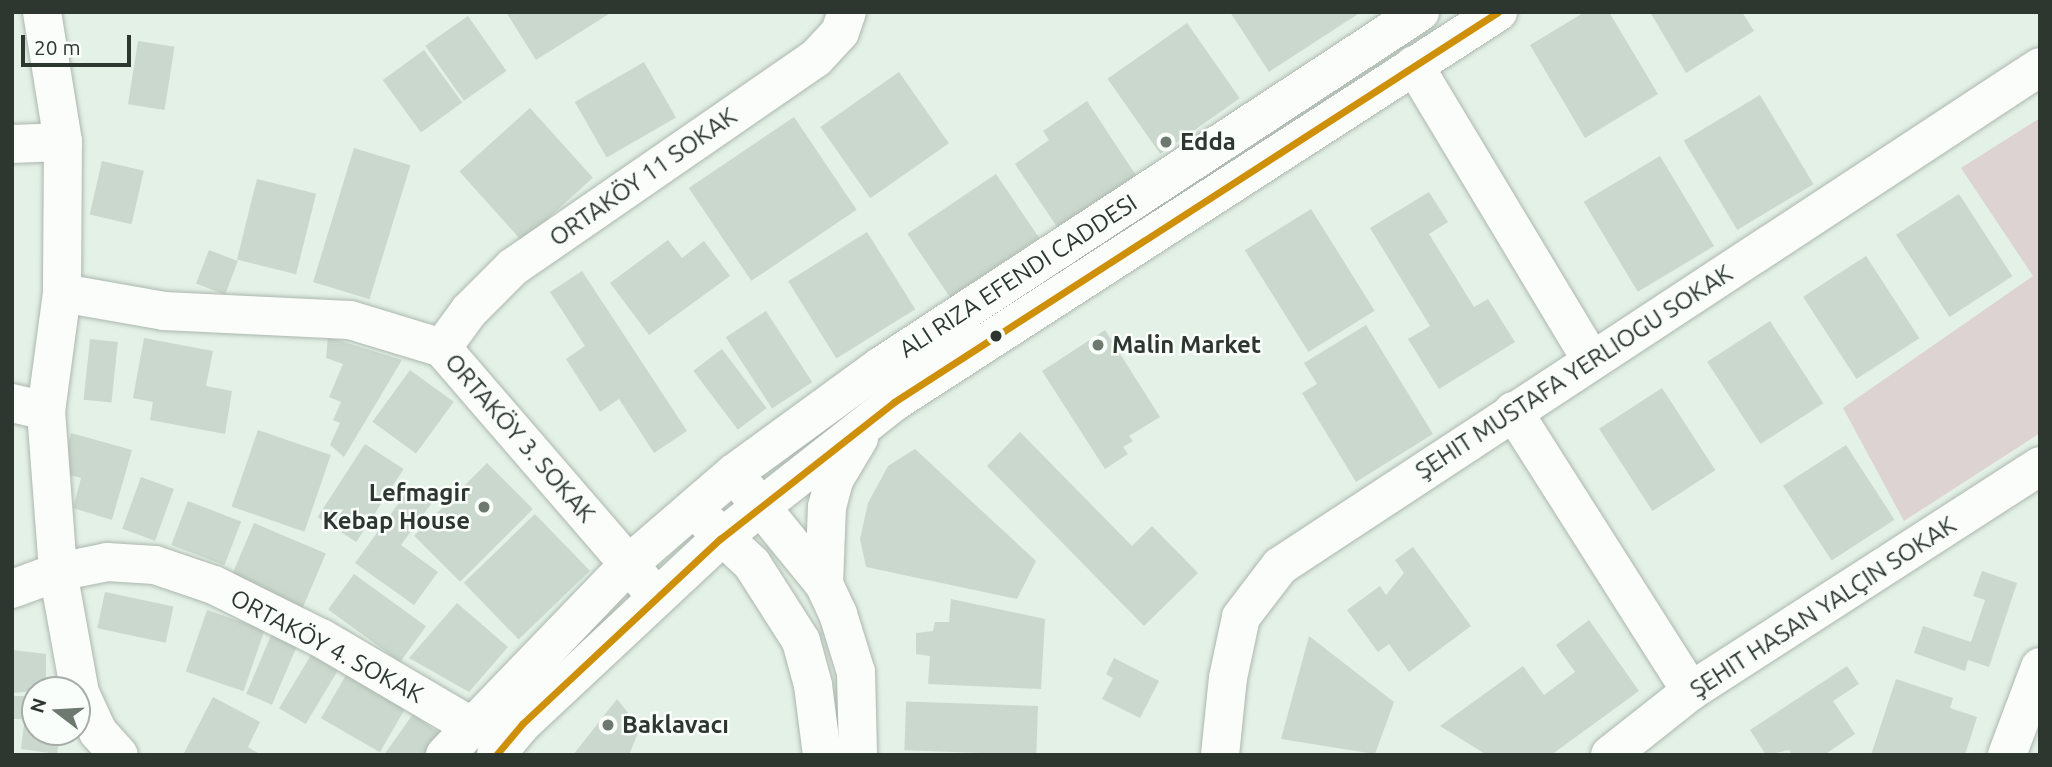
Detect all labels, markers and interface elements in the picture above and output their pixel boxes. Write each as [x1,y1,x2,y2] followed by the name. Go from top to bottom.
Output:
[24,21,135,65] scale bar
[34,35,81,59] text: 20 m
[544,102,742,252] street label: ORTAKÖY 11 SOKAK
[1180,128,1236,156] place label: Edda
[1158,134,1174,150] marker: Edda
[894,188,1142,364] street label: ALI RIZA EFENDI CADDESI
[1410,259,1738,485] street label: ŞEHIT MUSTAFA YERLIOGU SOKAK
[989,329,1003,343] unlabelled marker
[1112,331,1261,359] place label: Malin Market
[1090,337,1106,353] marker: Malin Market
[439,348,601,528] street label: ORTAKÖY 3. SOKAK
[323,479,470,535] place label: Lefmagir Kebap House
[476,499,492,515] marker: Lefmagir Kebap House
[1685,510,1961,704] street label: ŞEHIT HASAN YALÇIN SOKAK
[226,583,428,709] street label: ORTAKÖY 4. SOKAK
[21,676,91,746] north arrow
[25,695,50,715] text: N
[622,711,729,739] place label: Baklavacı
[600,717,616,733] marker: Baklavacı

